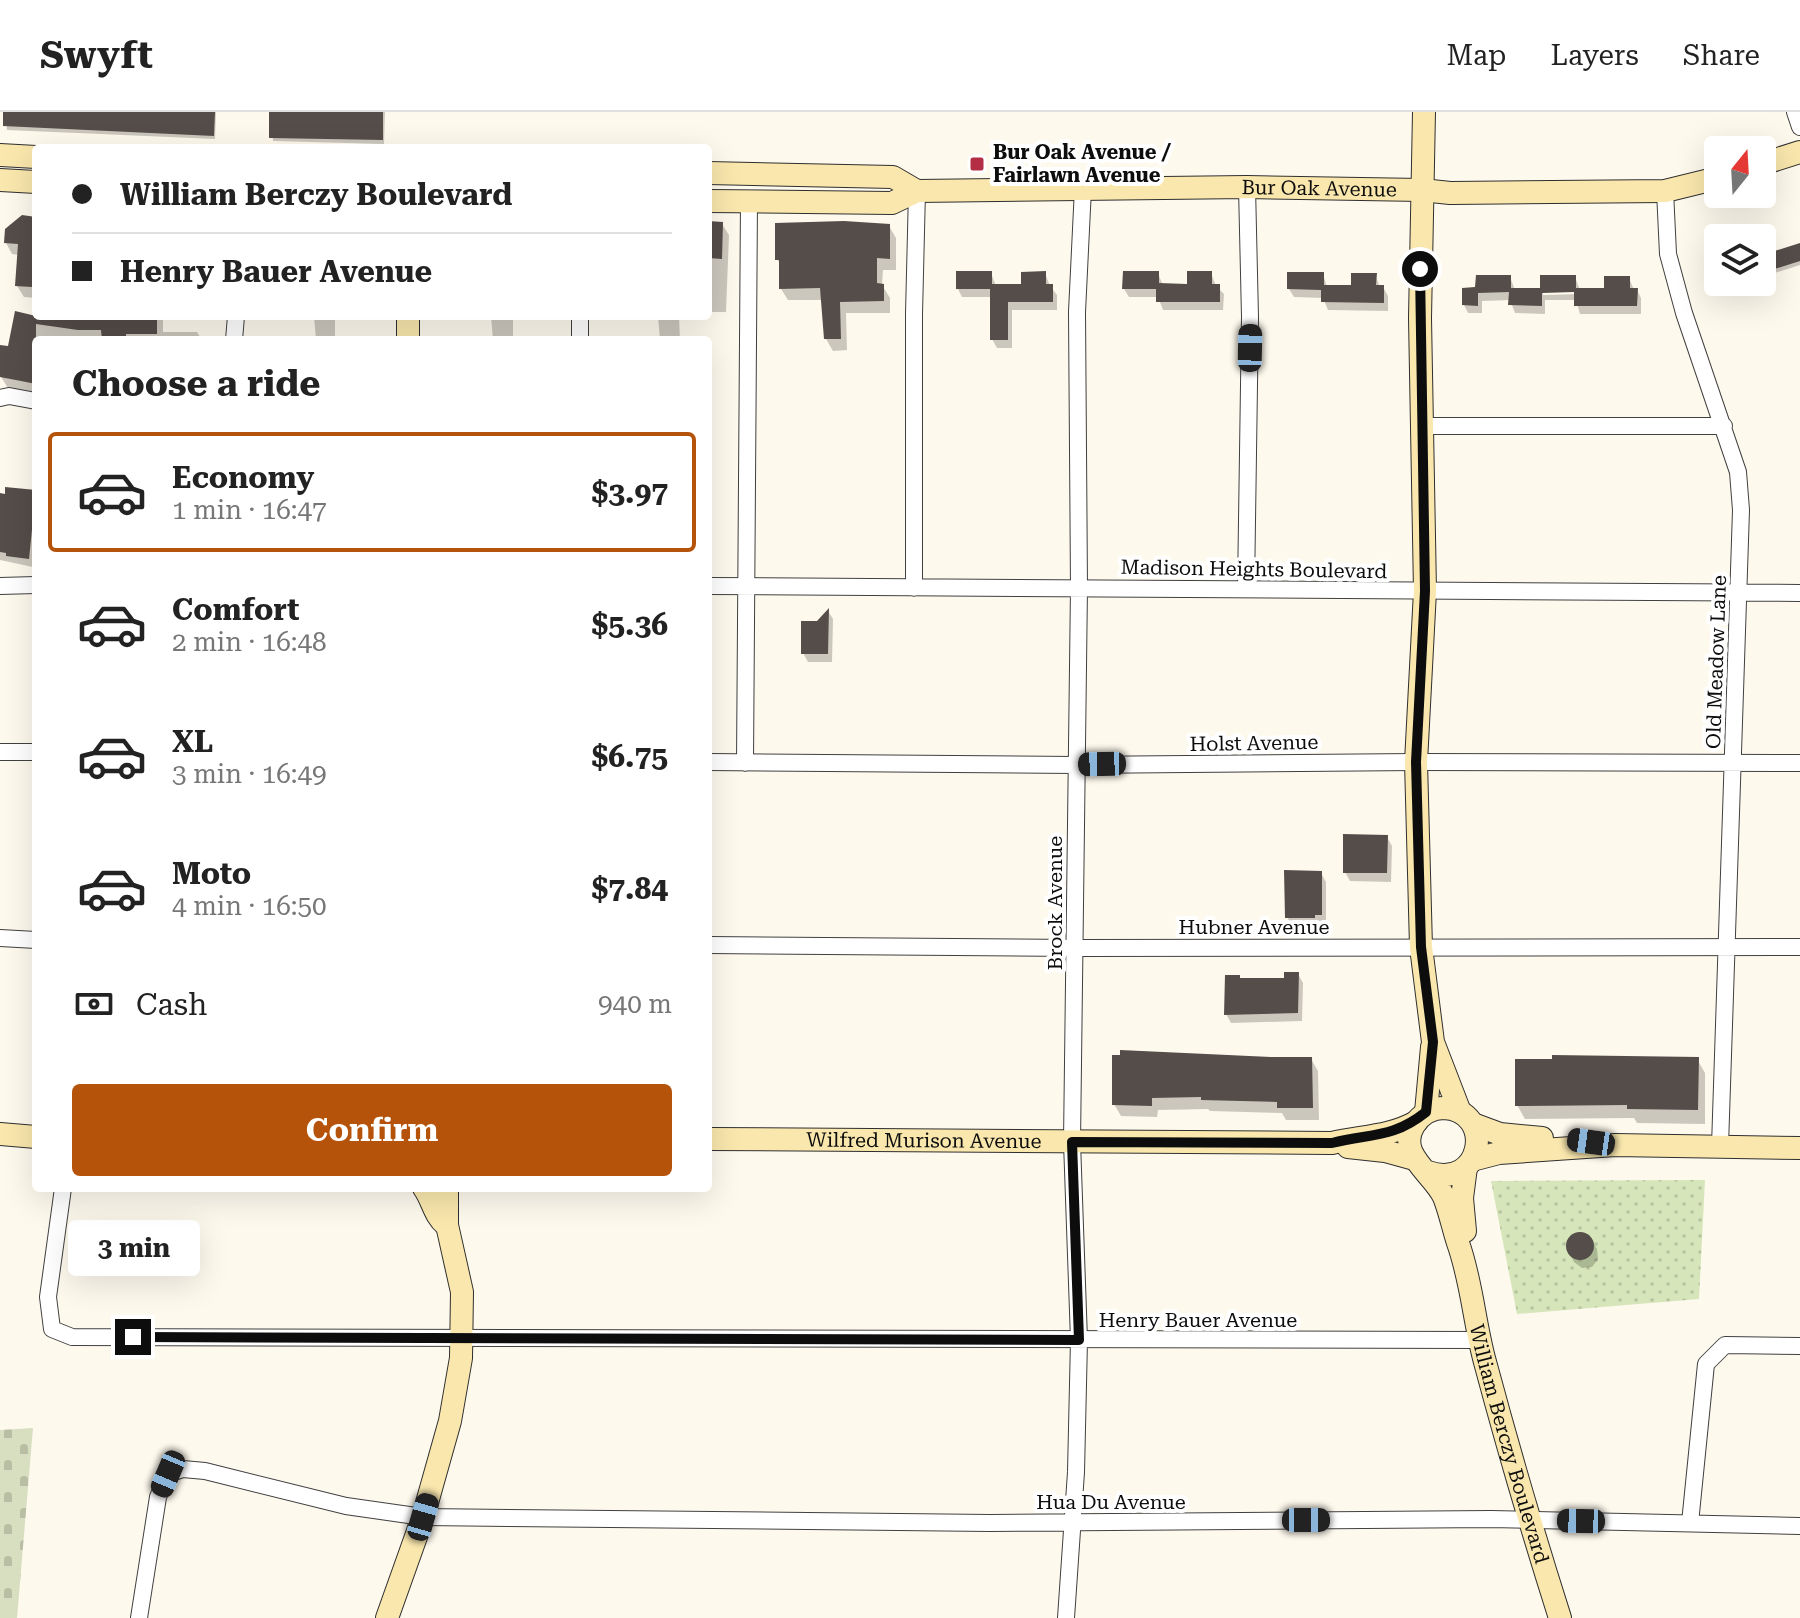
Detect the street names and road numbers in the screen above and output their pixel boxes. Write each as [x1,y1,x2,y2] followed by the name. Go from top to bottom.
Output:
[1241,175,1397,202] street label: Bur Oak Avenue
[1120,555,1388,583] street label: Madison Heights Boulevard
[1701,575,1731,749] street label: Old Meadow Lane
[1189,730,1319,756] street label: Holst Avenue
[1043,836,1067,970] street label: Brock Avenue
[1179,915,1329,939] street label: Hubner Avenue
[806,1128,1042,1153] street label: Wilfred Murison Avenue
[1099,1308,1297,1332] street label: Henry Bauer Avenue
[1465,1322,1554,1567] street label: William Berczy Boulevard
[1036,1490,1186,1514] street label: Hua Du Avenue

